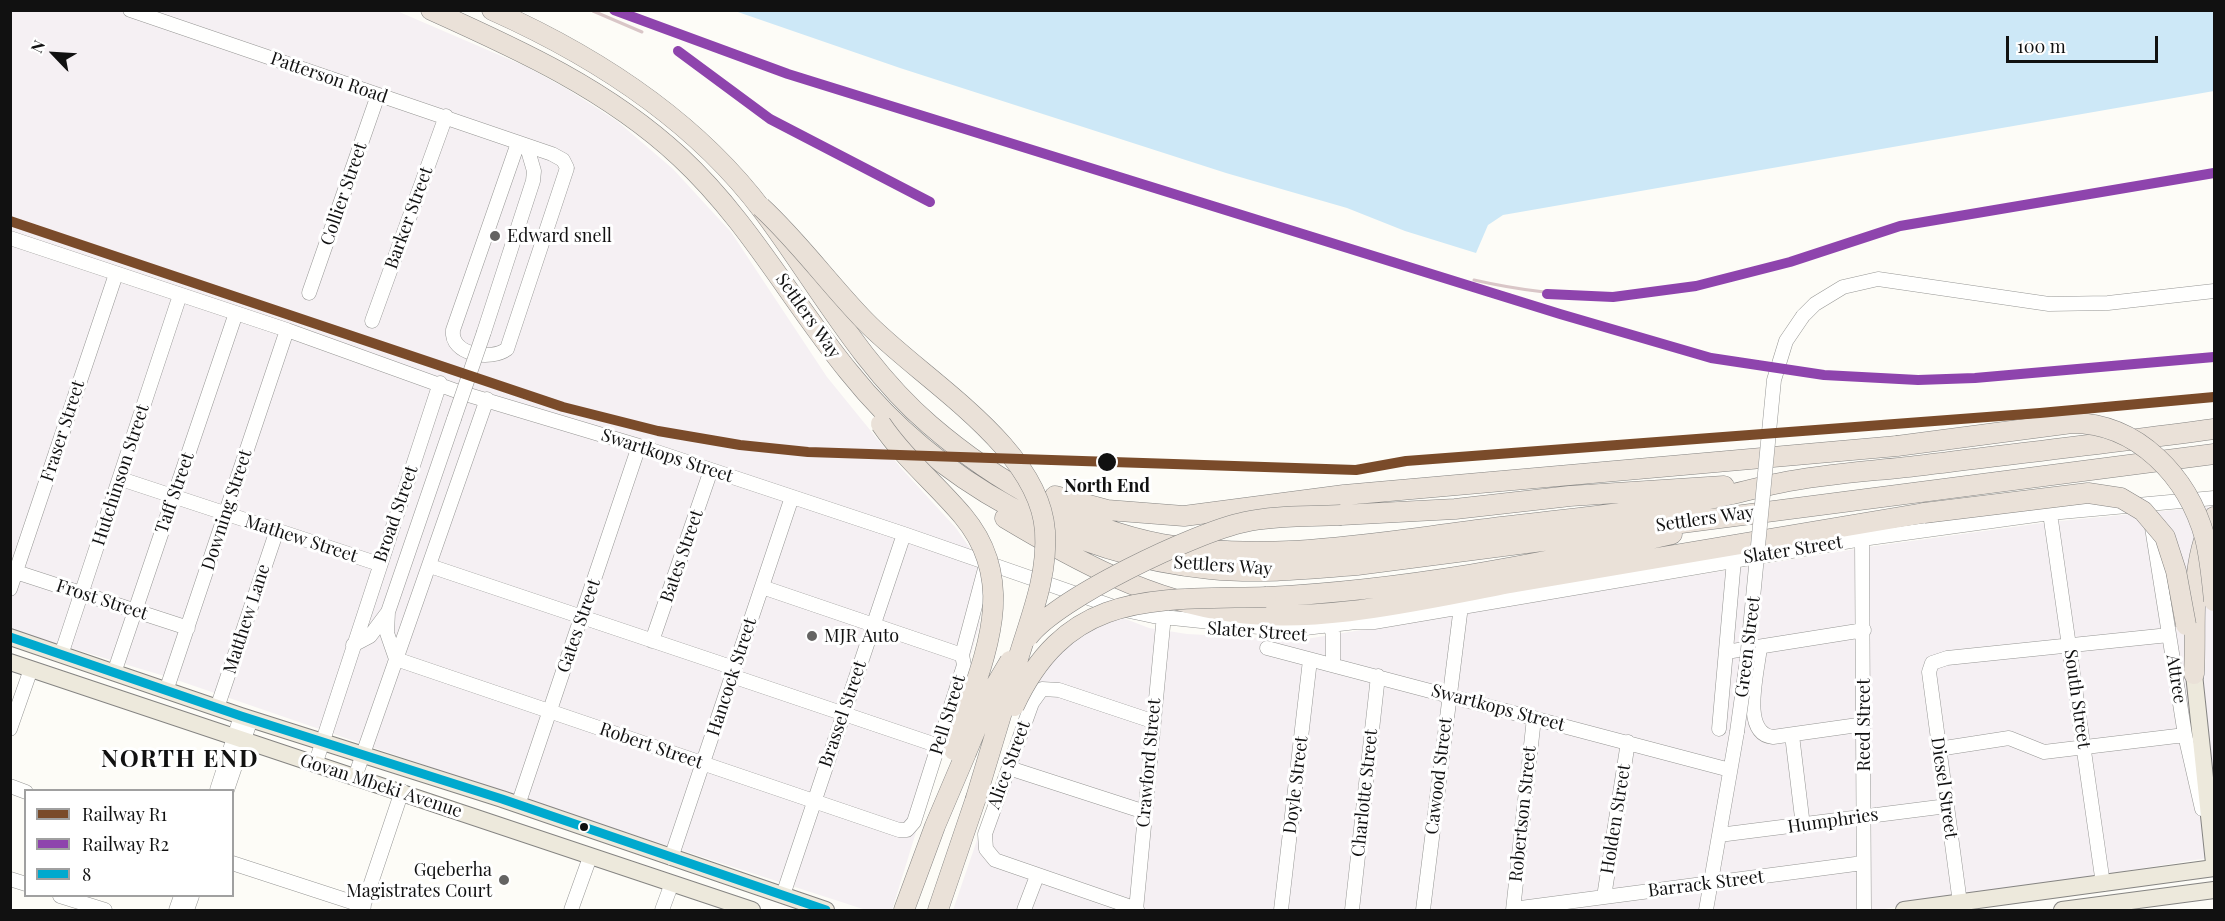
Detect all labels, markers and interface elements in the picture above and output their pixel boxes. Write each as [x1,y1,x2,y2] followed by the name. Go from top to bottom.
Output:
[24,24,84,84] north arrow
[2009,24,2160,62] scale bar
[2017,34,2066,58] text: 100 m
[25,37,49,56] text: N
[268,48,390,108] street label: Patterson Road
[316,140,372,248] street label: Collier Street
[381,164,437,272] street label: Barker Street
[507,225,612,247] place label: Edward snell
[488,229,502,243] marker: Edward snell
[771,269,845,363] street label: Settlers Way
[36,378,90,484] street label: Fraser Street
[88,402,154,548] street label: Hutchinson Street
[598,425,736,487] street label: Swartkops Street
[197,447,257,573] street label: Downing Street
[151,450,199,536] street label: Taff Street
[1096,451,1118,473] marker: North End
[369,463,423,565] street label: Broad Street
[1064,475,1150,497] place label: North End
[1655,501,1755,537] street label: Settlers Way
[656,507,708,605] street label: Bates Street
[242,511,360,567] street label: Mathew Street
[1742,532,1844,568] street label: Slater Street
[1173,552,1273,580] street label: Settlers Way
[219,561,275,677] street label: Matthew Lane
[53,575,151,625] street label: Frost Street
[553,576,605,676] street label: Gates Street
[1731,595,1765,699] street label: Green Street
[703,615,761,739] street label: Hancock Street
[1206,618,1308,646] street label: Slater Street
[824,625,899,647] place label: MJR Auto
[805,629,819,643] marker: MJR Auto
[2059,648,2095,750] street label: South Street
[2161,653,2191,705] street label: Attree
[815,658,871,770] street label: Brassel Street
[926,672,970,758] street label: Pell Street
[1853,678,1875,772] street label: Reed Street
[1429,680,1567,736] street label: Swartkops Street
[1133,698,1165,828] street label: Crawford Street
[1421,716,1457,836] street label: Cawood Street
[596,718,706,774] street label: Robert Street
[983,718,1035,812] street label: Alice Street
[1348,728,1382,858] street label: Charlotte Street
[1279,735,1313,835] street label: Doyle Street
[1926,736,1962,840] street label: Diesel Street
[1505,745,1541,883] street label: Robertson Street
[101,746,259,774] district label: NORTH END
[297,750,465,822] street label: Govan Mbeki Avenue
[1597,762,1635,876] street label: Holden Street
[24,789,234,897] legend
[82,802,167,826] text: Railway R1
[1786,804,1880,838] street label: Humphries
[578,821,590,833] unlabelled marker
[82,832,169,856] text: Railway R2
[346,859,492,902] place label: Gqeberha Magistrates Court
[82,862,91,886] text: 8
[1647,866,1765,902] street label: Barrack Street
[497,873,511,887] marker: Gqeberha Magistrates Court

